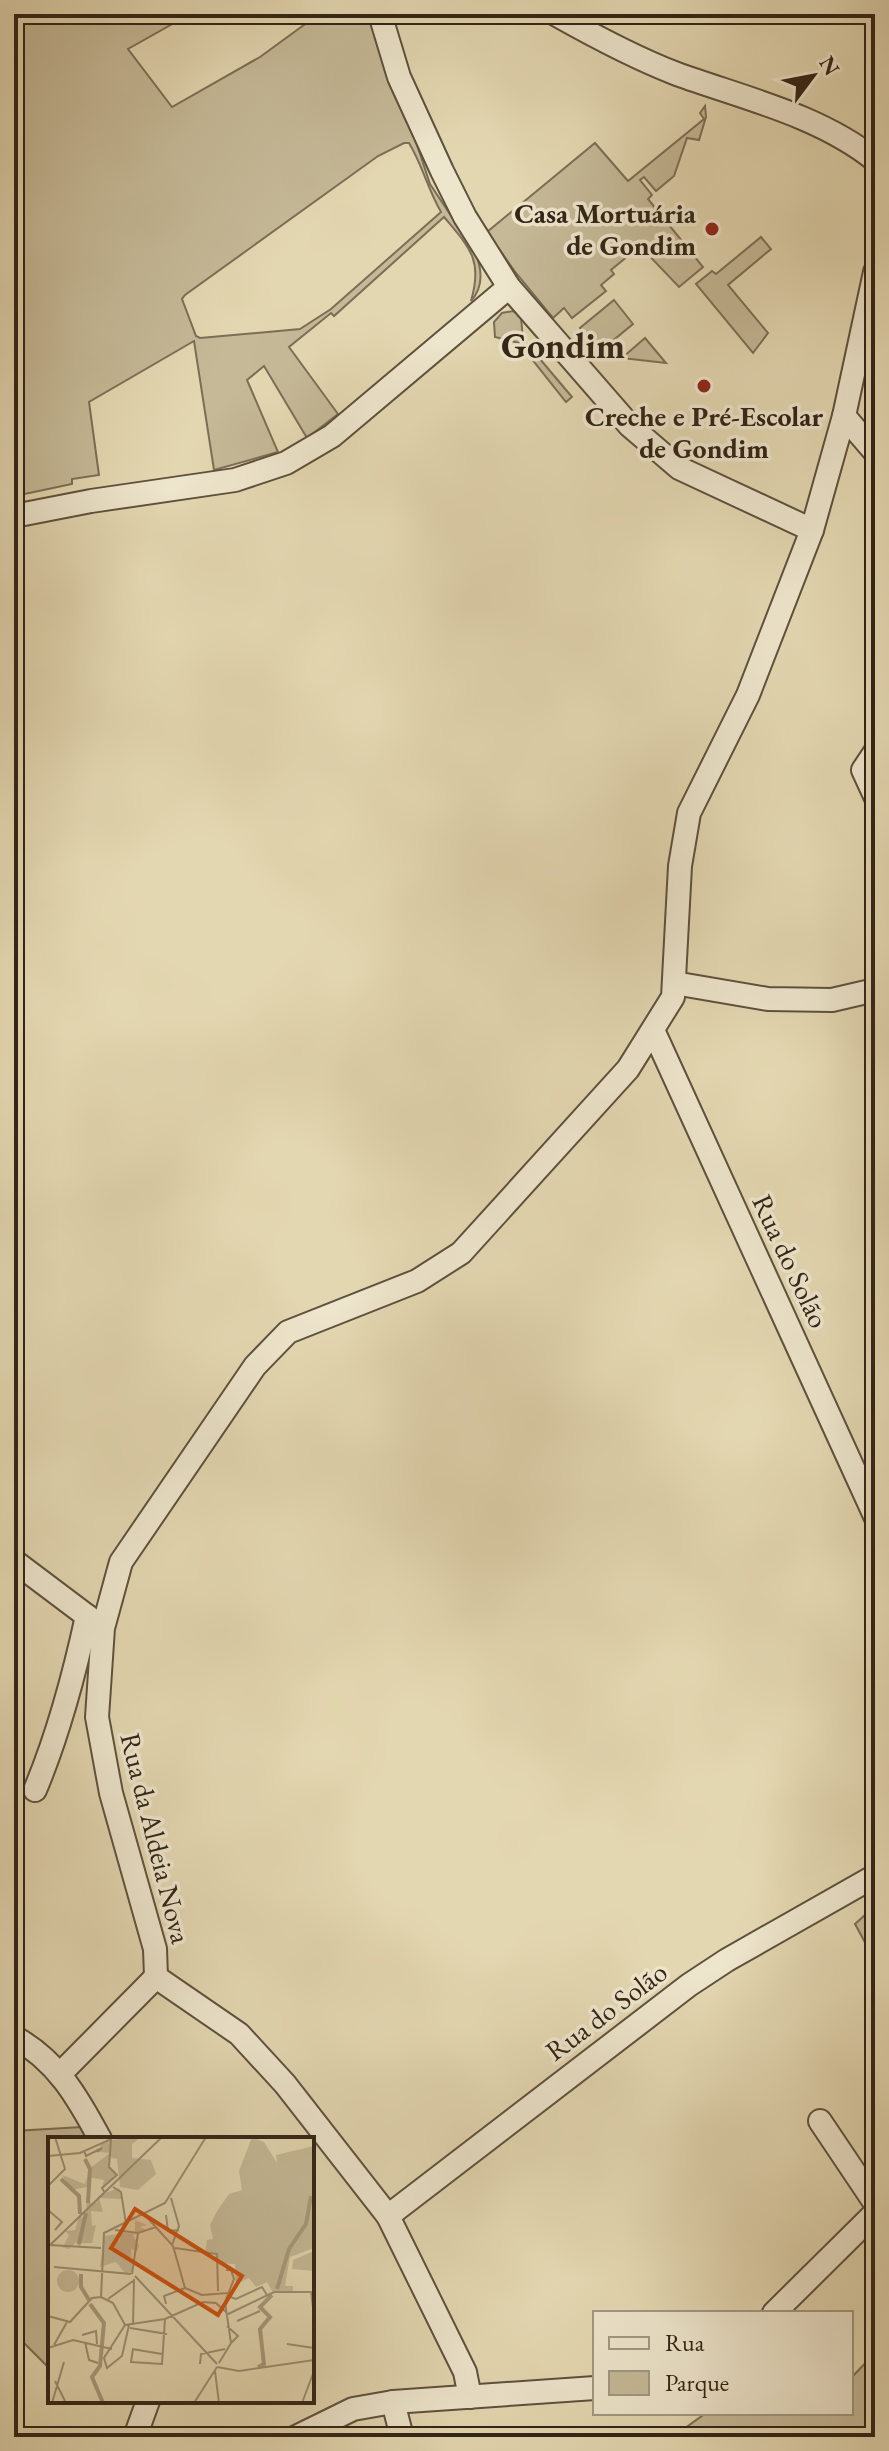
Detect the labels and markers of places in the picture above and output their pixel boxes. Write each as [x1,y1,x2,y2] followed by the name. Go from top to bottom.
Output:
[514,195,697,263] place label: Casa Mortuária de Gondim
[703,220,721,238] marker: Casa Mortuária de Gondim
[695,377,713,395] marker: Creche e Pré-Escolar de Gondim
[585,398,823,466] place label: Creche e Pré-Escolar de Gondim

